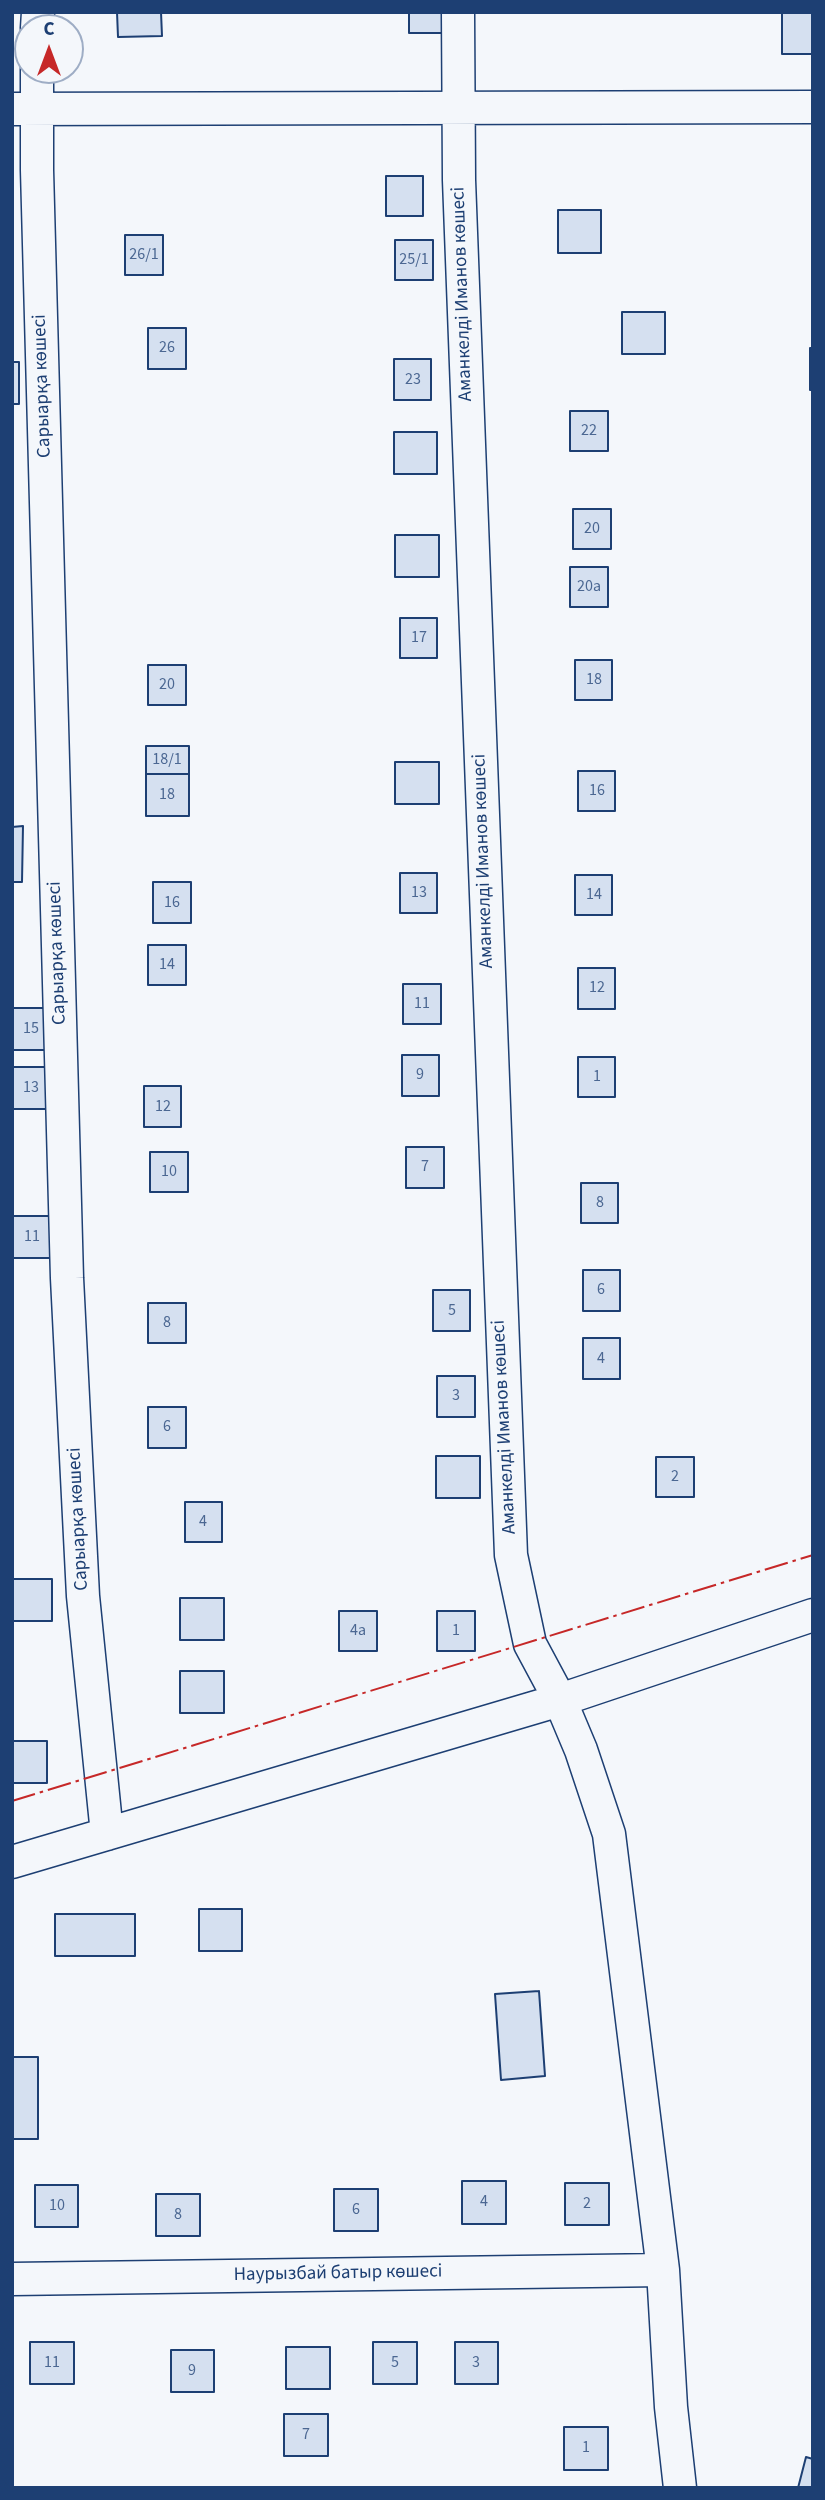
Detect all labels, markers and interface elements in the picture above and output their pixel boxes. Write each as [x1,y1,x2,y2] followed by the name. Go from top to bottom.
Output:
[14,14,84,84] north arrow
[43,16,55,43] text: С
[448,186,478,402] street label: Аманкелді Иманов көшесі
[129,245,159,265] house number: 26/1
[399,250,429,270] house number: 25/1
[29,314,57,458] street label: Сарыарқа көшесі
[159,338,175,358] house number: 26
[405,370,421,390] house number: 23
[581,421,597,441] house number: 22
[584,519,600,539] house number: 20
[577,577,601,597] house number: 20а
[411,628,427,648] house number: 17
[586,670,602,690] house number: 18
[159,675,175,695] house number: 20
[152,750,182,770] house number: 18/1
[469,753,499,969] street label: Аманкелді Иманов көшесі
[589,781,605,801] house number: 16
[159,785,175,805] house number: 18
[44,881,72,1025] street label: Сарыарқа көшесі
[411,883,427,903] house number: 13
[586,885,602,905] house number: 14
[164,893,180,913] house number: 16
[159,955,175,975] house number: 14
[589,978,605,998] house number: 12
[414,994,430,1014] house number: 11
[23,1019,39,1039] house number: 15
[416,1065,424,1085] house number: 9
[593,1067,601,1087] house number: 1
[23,1078,39,1098] house number: 13
[155,1097,171,1117] house number: 12
[421,1157,429,1177] house number: 7
[161,1162,177,1182] house number: 10
[596,1193,604,1213] house number: 8
[24,1227,40,1247] house number: 11
[597,1280,605,1300] house number: 6
[448,1301,456,1321] house number: 5
[163,1313,171,1333] house number: 8
[488,1319,522,1535] street label: Аманкелді Иманов көшесі
[597,1349,605,1369] house number: 4
[452,1386,460,1406] house number: 3
[163,1417,171,1437] house number: 6
[64,1447,94,1591] street label: Сарыарқа көшесі
[671,1467,679,1487] house number: 2
[199,1512,207,1532] house number: 4
[350,1621,366,1641] house number: 4а
[452,1621,460,1641] house number: 1
[480,2192,488,2212] house number: 4
[583,2194,591,2214] house number: 2
[49,2196,65,2216] house number: 10
[352,2200,360,2220] house number: 6
[174,2205,182,2225] house number: 8
[233,2261,443,2287] street label: Наурызбай батыр көшесі
[44,2353,60,2373] house number: 11
[391,2353,399,2373] house number: 5
[472,2353,480,2373] house number: 3
[188,2361,196,2381] house number: 9
[302,2425,310,2445] house number: 7
[582,2438,590,2458] house number: 1

